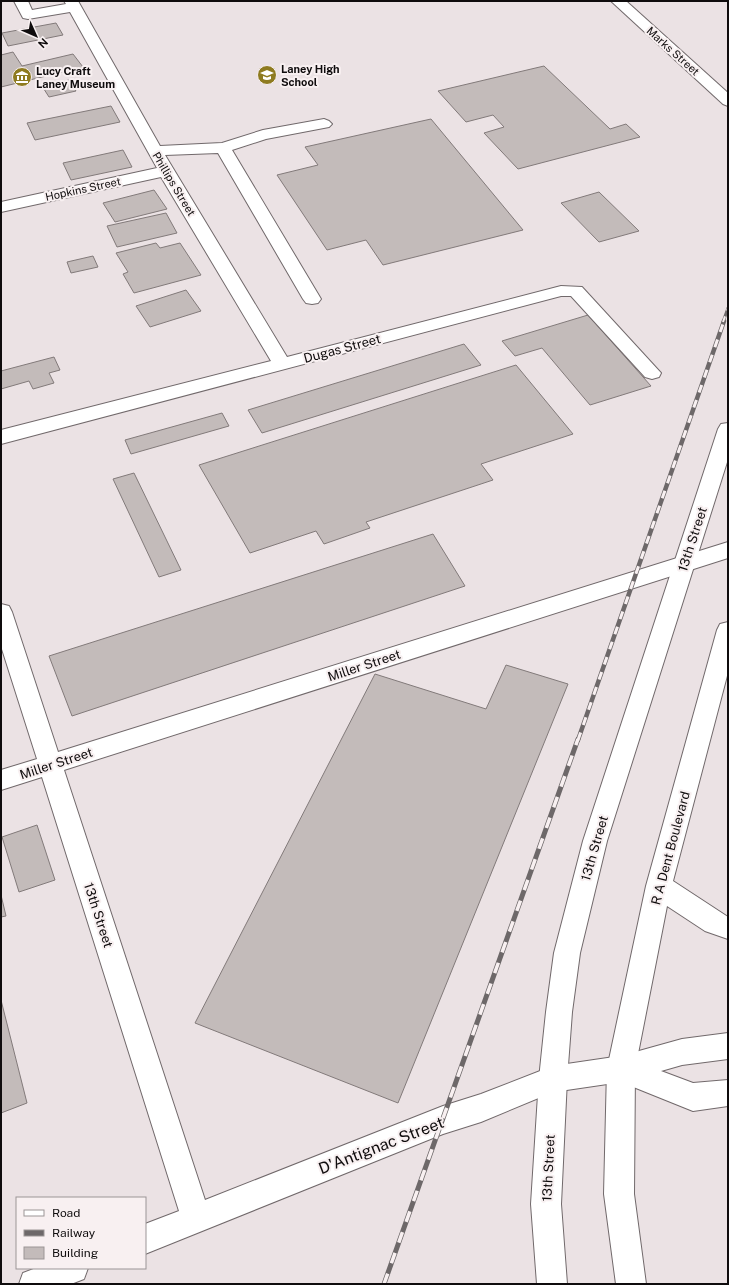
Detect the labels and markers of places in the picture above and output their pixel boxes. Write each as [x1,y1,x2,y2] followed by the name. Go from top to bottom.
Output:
[281,63,340,88] place label: Laney High School
[256,64,278,86] school or university icon: Laney High School
[36,65,115,90] place label: Lucy Craft Laney Museum
[11,66,33,88] museum icon: Lucy Craft Laney Museum

